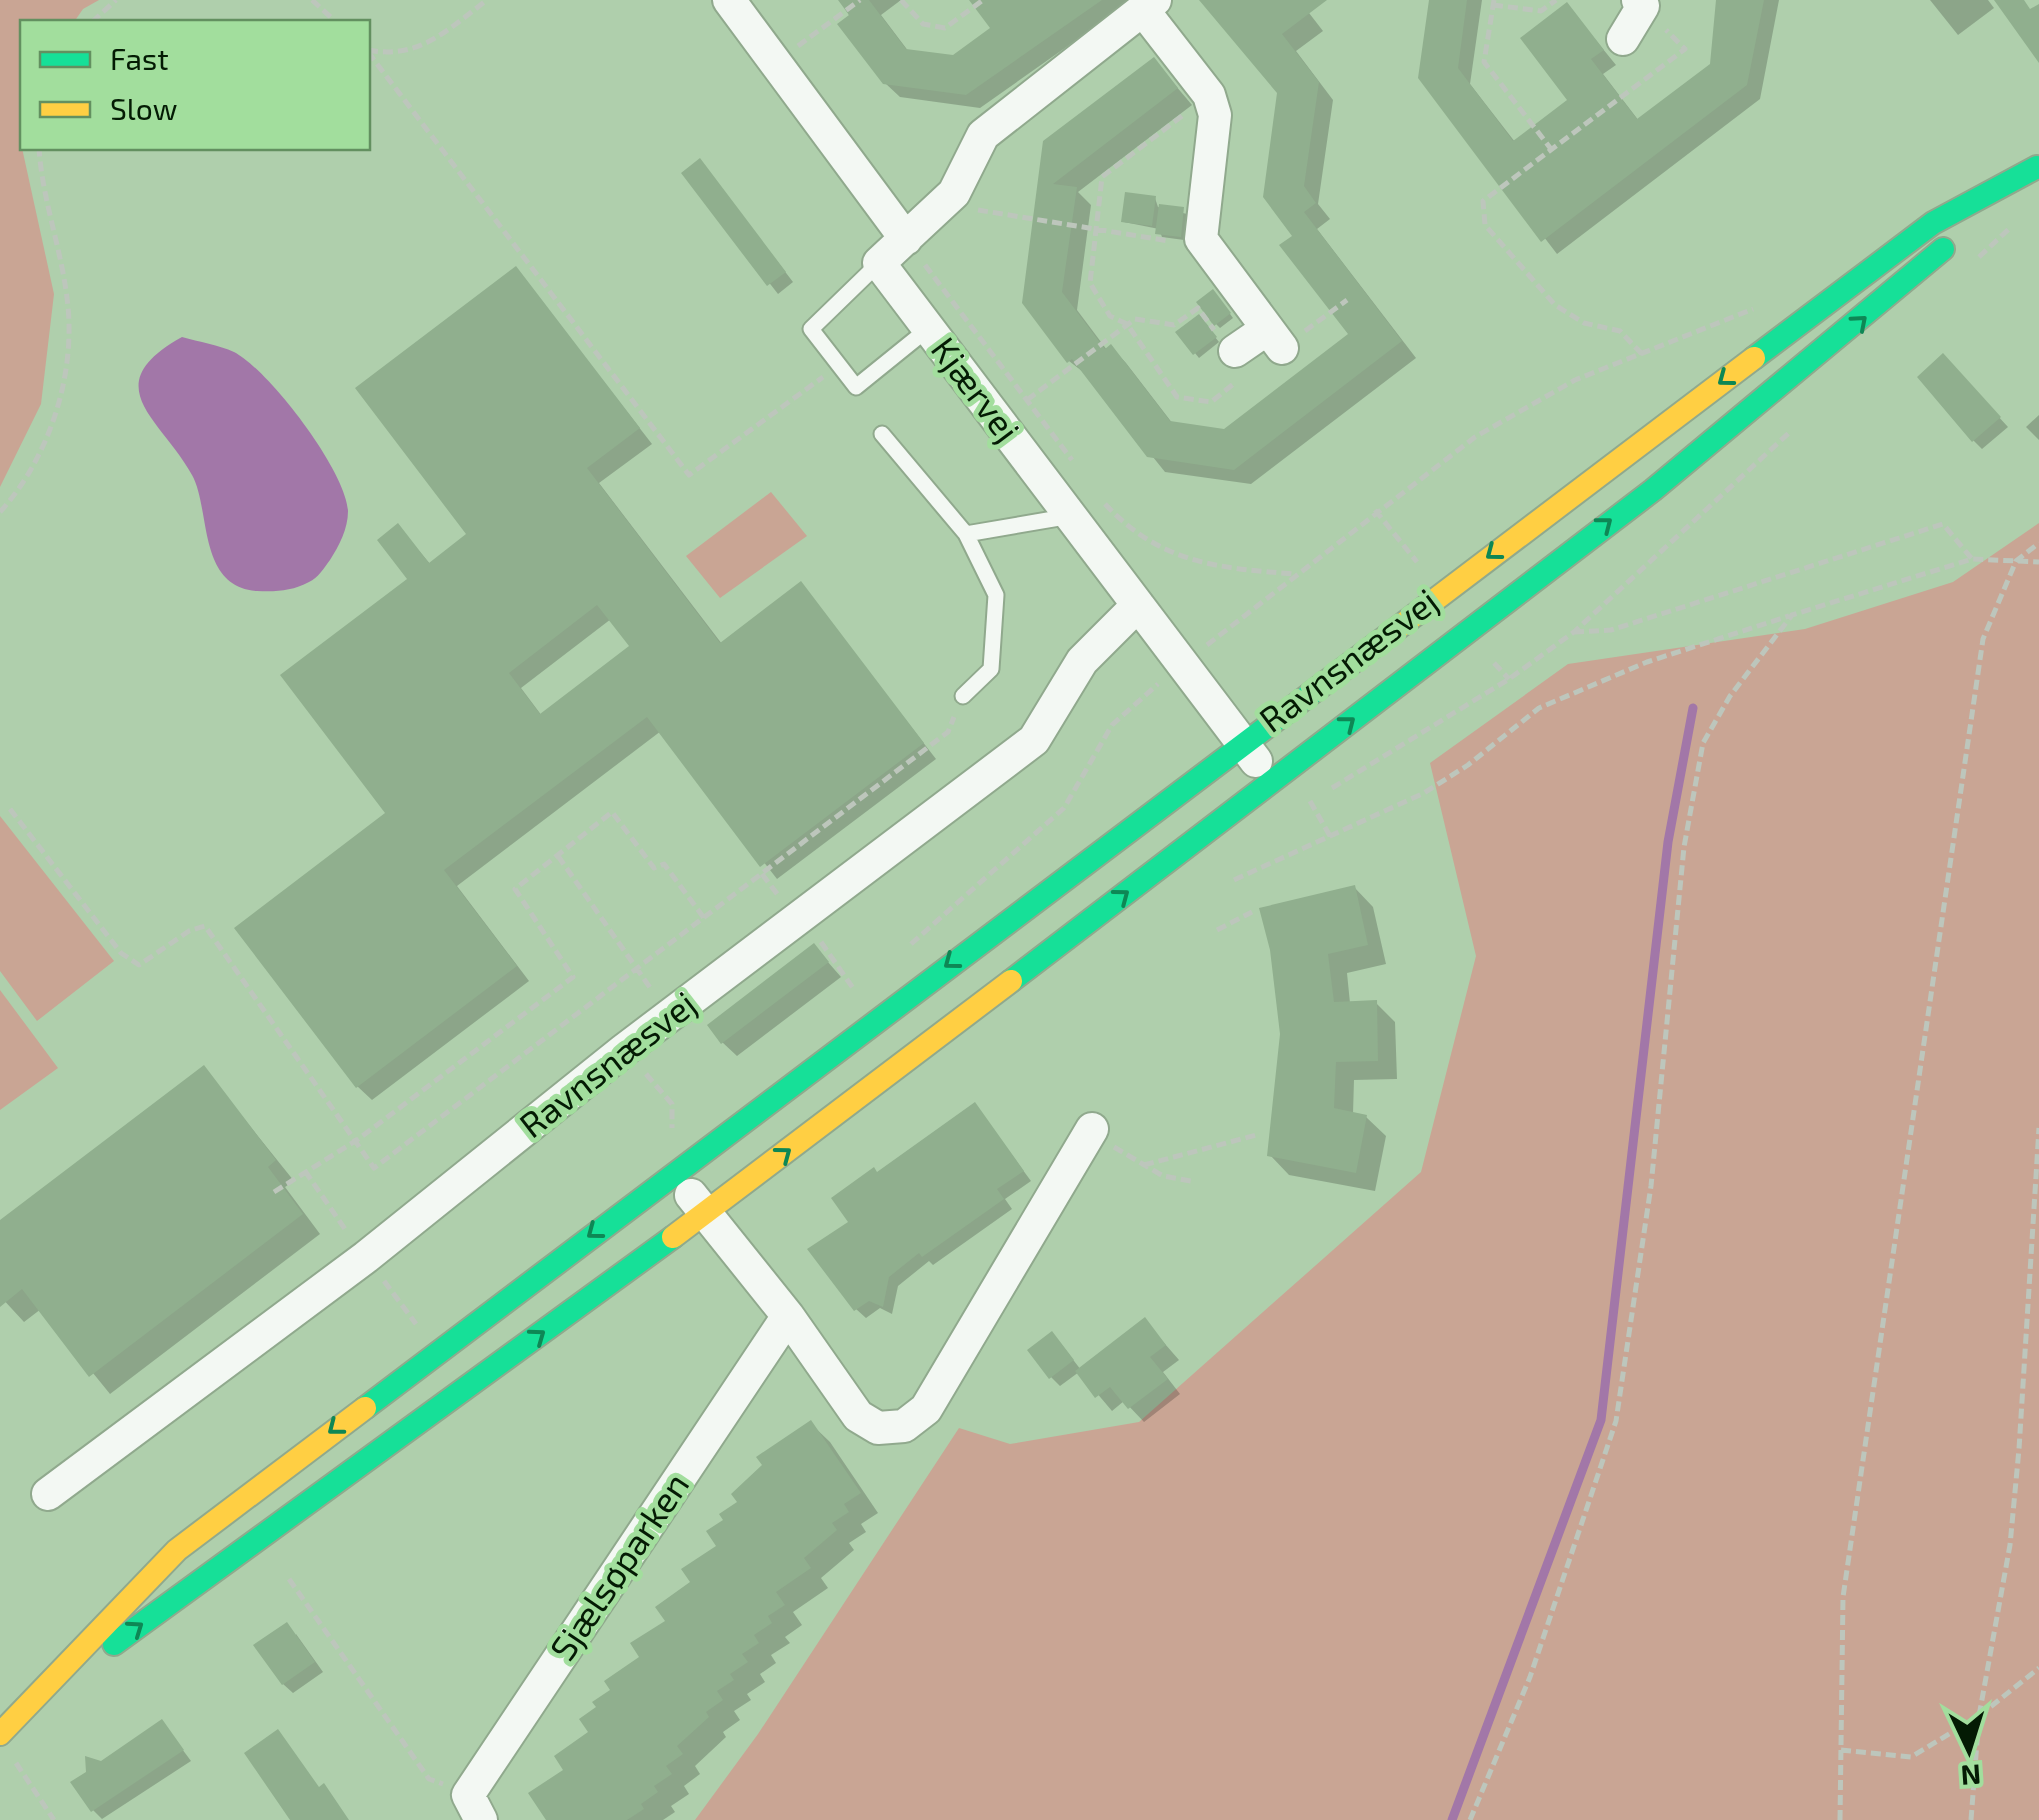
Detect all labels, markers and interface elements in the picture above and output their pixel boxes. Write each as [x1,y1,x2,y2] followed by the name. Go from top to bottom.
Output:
[20,20,370,150] legend
[110,40,169,76] text: Fast
[110,90,177,126] text: Slow
[1848,316,1866,334] one-way arrow
[924,328,1029,449] street label: Kjærvej
[1718,367,1736,384] one-way arrow
[1594,518,1612,536] one-way arrow
[1486,542,1504,559] one-way arrow
[1251,579,1445,740] street label: Ravnsnæsvej
[1337,717,1355,735] one-way arrow
[1111,891,1129,908] one-way arrow
[944,950,962,967] one-way arrow
[510,982,703,1145] street label: Ravnsnæsvej
[773,1148,791,1165] one-way arrow
[587,1221,605,1238] one-way arrow
[527,1330,545,1348] one-way arrow
[328,1417,346,1434] one-way arrow
[540,1464,696,1668] street label: Sjælsøparken
[125,1622,143,1640] one-way arrow
[1919,1700,2019,1800] north arrow
[1960,1758,1982,1794] text: N

